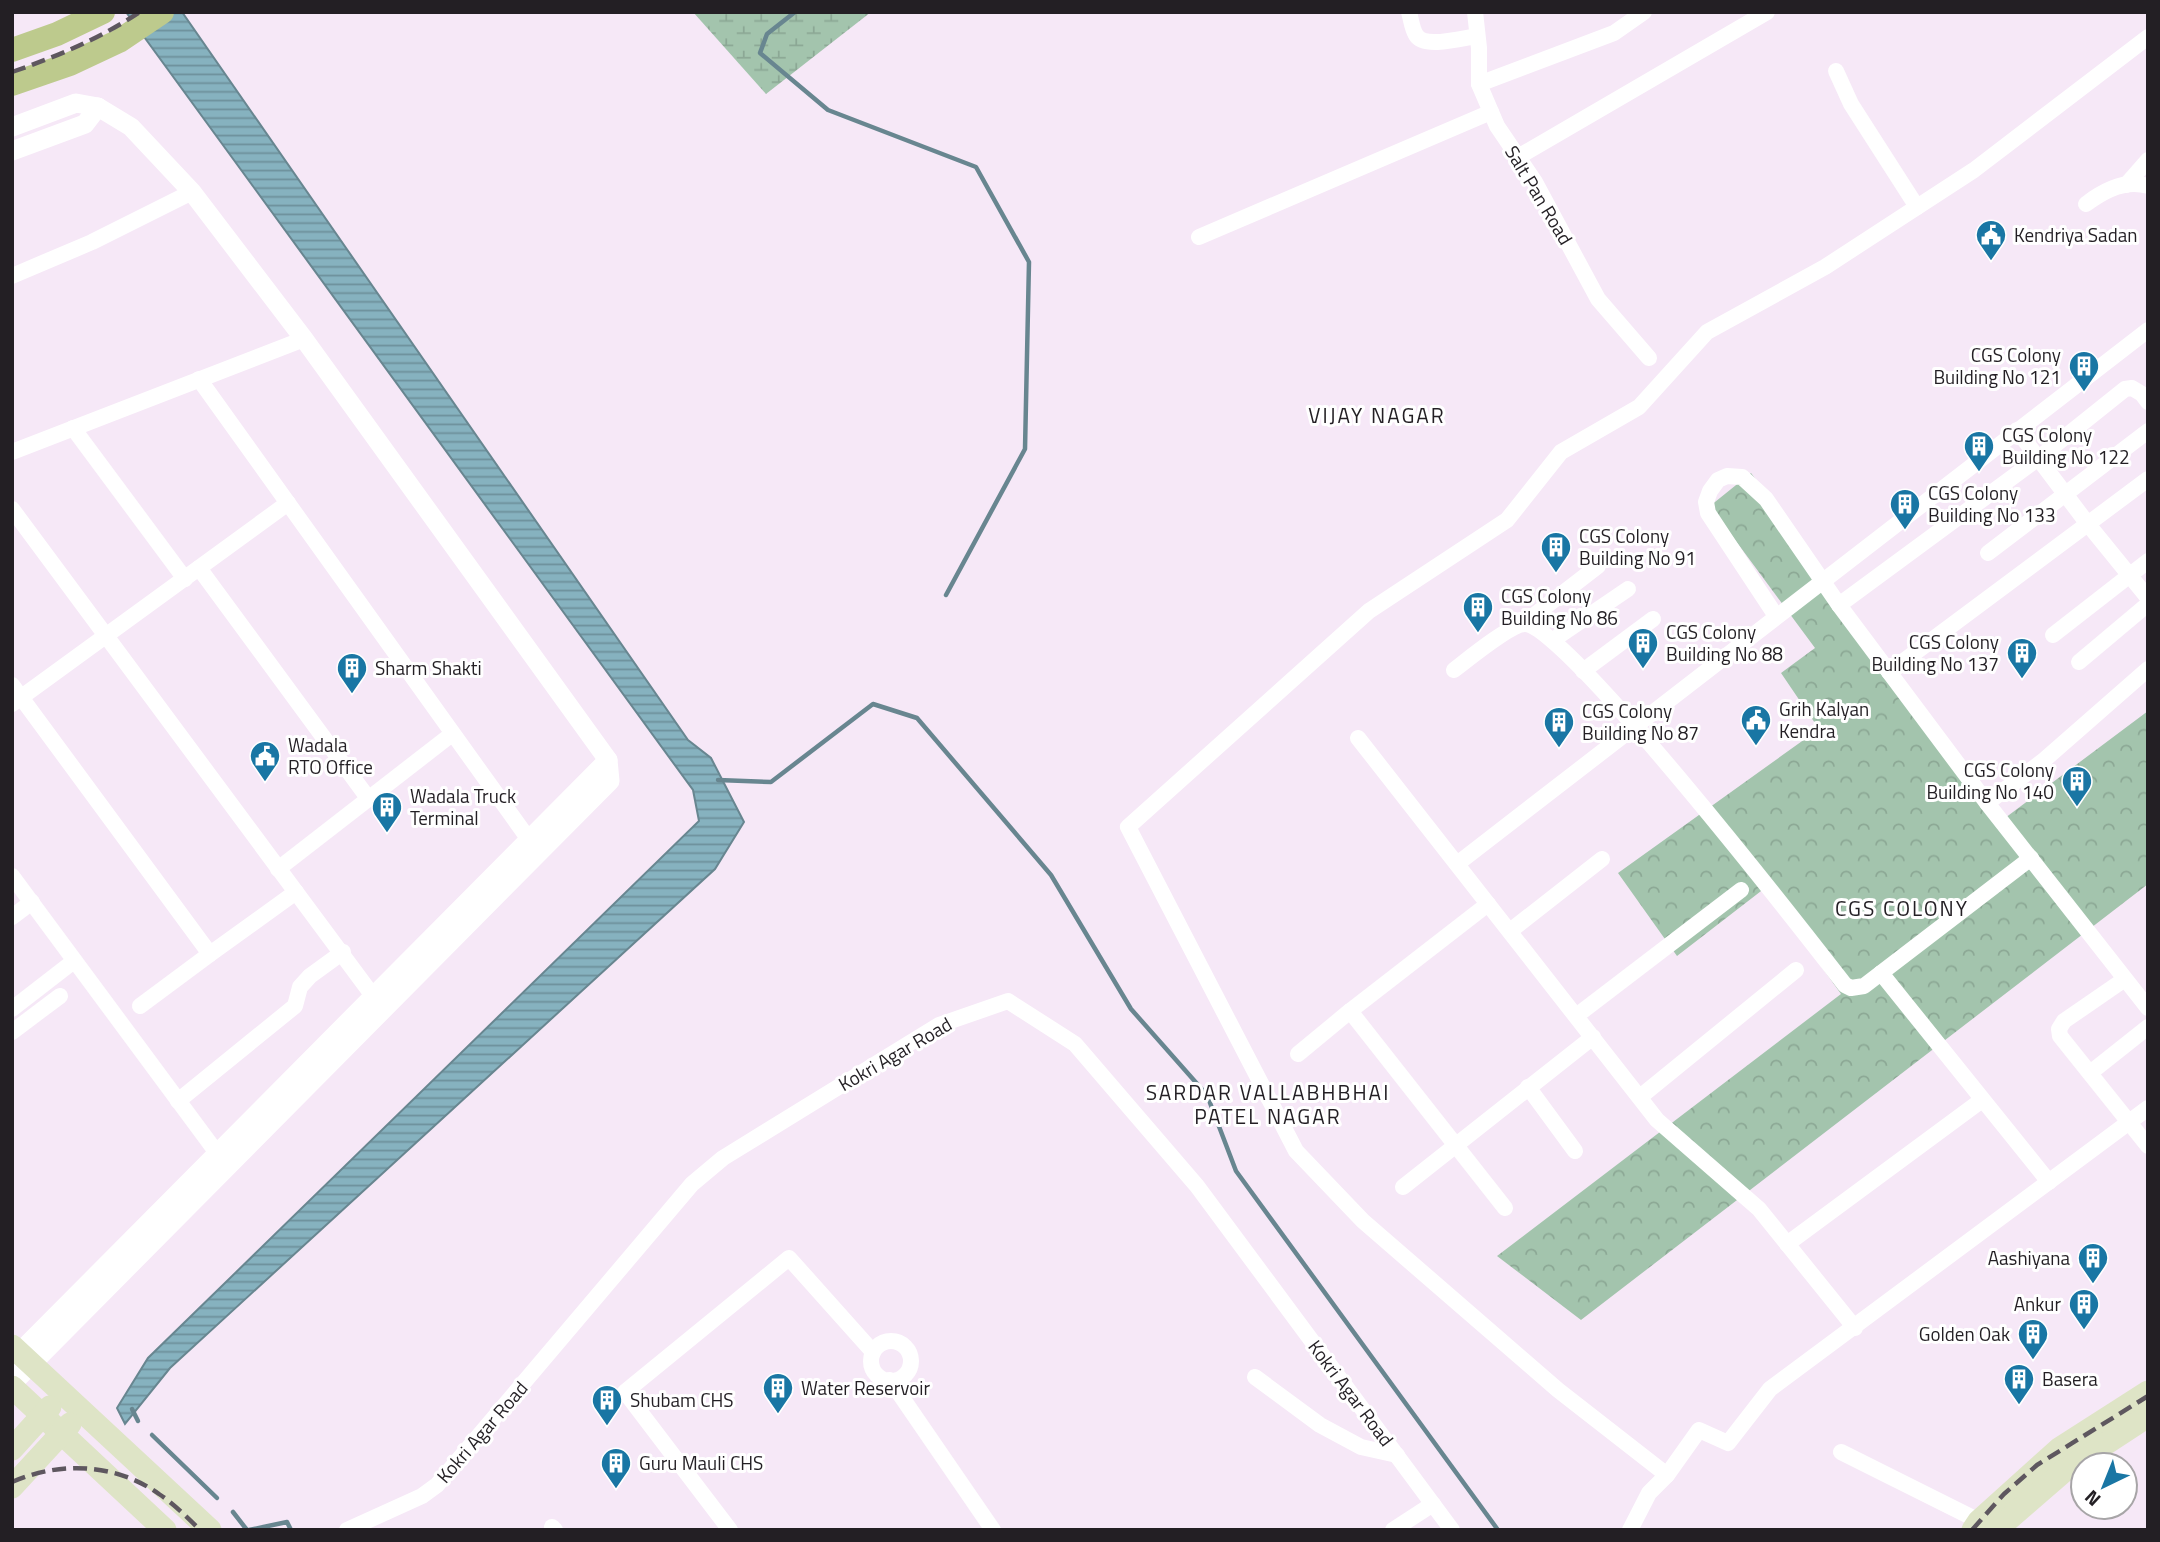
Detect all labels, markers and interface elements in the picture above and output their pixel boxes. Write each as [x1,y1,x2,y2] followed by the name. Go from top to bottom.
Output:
[1498,140,1581,250] street label: Salt Pan Road
[1974,218,2008,262] public building icon: Kendriya Sadan
[2014,220,2137,249] place label: Kendriya Sadan
[1933,340,2061,391] place label: CGS Colony Building No 121
[2067,349,2101,393] building icon: CGS Colony Building No 121
[1308,399,1446,431] district label: VIJAY NAGAR
[2002,420,2130,471] place label: CGS Colony Building No 122
[1962,429,1996,473] building icon: CGS Colony Building No 122
[1928,478,2056,529] place label: CGS Colony Building No 133
[1888,487,1922,531] building icon: CGS Colony Building No 133
[1579,521,1696,572] place label: CGS Colony Building No 91
[1539,530,1573,574] building icon: CGS Colony Building No 91
[1501,581,1618,632] place label: CGS Colony Building No 86
[1461,590,1495,634] building icon: CGS Colony Building No 86
[1666,617,1783,668] place label: CGS Colony Building No 88
[1626,626,1660,670] building icon: CGS Colony Building No 88
[1871,627,1999,678] place label: CGS Colony Building No 137
[2005,636,2039,680] building icon: CGS Colony Building No 137
[335,651,369,695] building icon: Sharm Shakti
[375,653,482,682] place label: Sharm Shakti
[1779,694,1869,745] place label: Grih Kalyan Kendra
[1582,696,1699,747] place label: CGS Colony Building No 87
[1739,703,1773,747] public building icon: Grih Kalyan Kendra
[1542,705,1576,749] building icon: CGS Colony Building No 87
[288,730,373,781] place label: Wadala RTO Office
[248,739,282,783] public building icon: Wadala RTO Office
[1926,755,2054,806] place label: CGS Colony Building No 140
[2060,764,2094,808] building icon: CGS Colony Building No 140
[410,781,516,832] place label: Wadala Truck Terminal
[370,790,404,834] building icon: Wadala Truck Terminal
[1835,892,1969,924] district label: CGS COLONY
[833,1009,957,1098] street label: Kokri Agar Road
[1146,1076,1390,1132] district label: SARDAR VALLABHBHAI PATEL NAGAR
[2076,1241,2110,1285] building icon: Aashiyana
[1988,1243,2070,1272] place label: Aashiyana
[2067,1287,2101,1331] building icon: Ankur
[2014,1289,2061,1318] place label: Ankur
[2016,1317,2050,1361] building icon: Golden Oak
[1919,1319,2010,1348] place label: Golden Oak
[1302,1333,1401,1452] street label: Kokri Agar Road
[2002,1362,2036,1406] building icon: Basera
[2042,1364,2098,1393] place label: Basera
[761,1371,795,1415] building icon: Water Reservoir
[801,1373,930,1402] place label: Water Reservoir
[429,1374,534,1489] street label: Kokri Agar Road
[590,1383,624,1427] building icon: Shubam CHS
[630,1385,734,1414] place label: Shubam CHS
[599,1446,633,1490] building icon: Guru Mauli CHS
[639,1448,763,1477] place label: Guru Mauli CHS
[2069,1451,2139,1521] north arrow
[2077,1484,2107,1514] text: N

